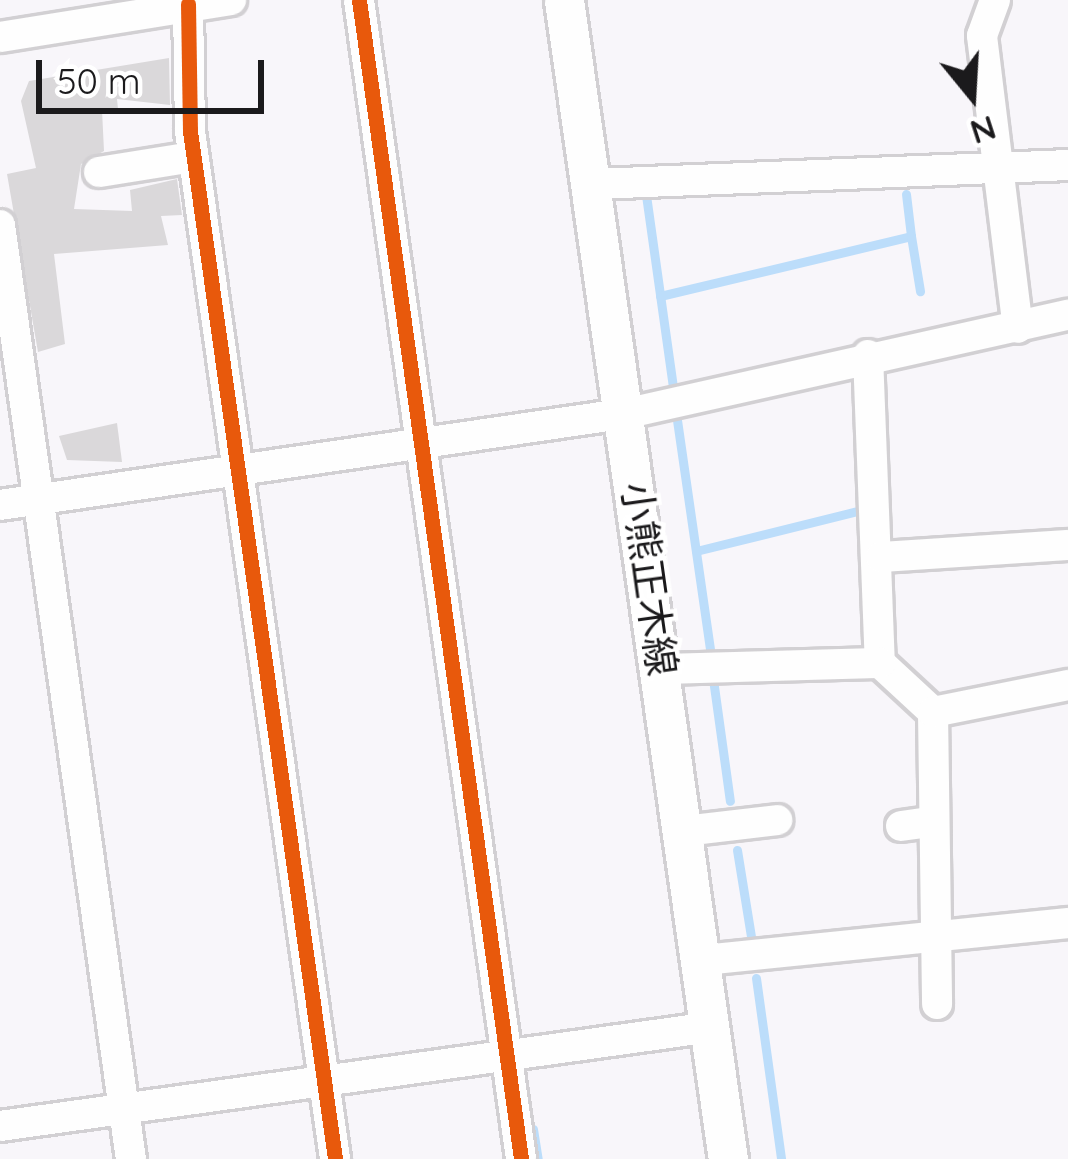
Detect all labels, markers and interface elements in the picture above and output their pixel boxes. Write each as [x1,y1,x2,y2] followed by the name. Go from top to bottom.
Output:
[42,36,270,110] scale bar
[912,36,1032,156] north arrow
[57,58,141,103] text: 50 m
[965,107,1001,154] text: N
[612,479,686,679] street label: 小熊正木線

